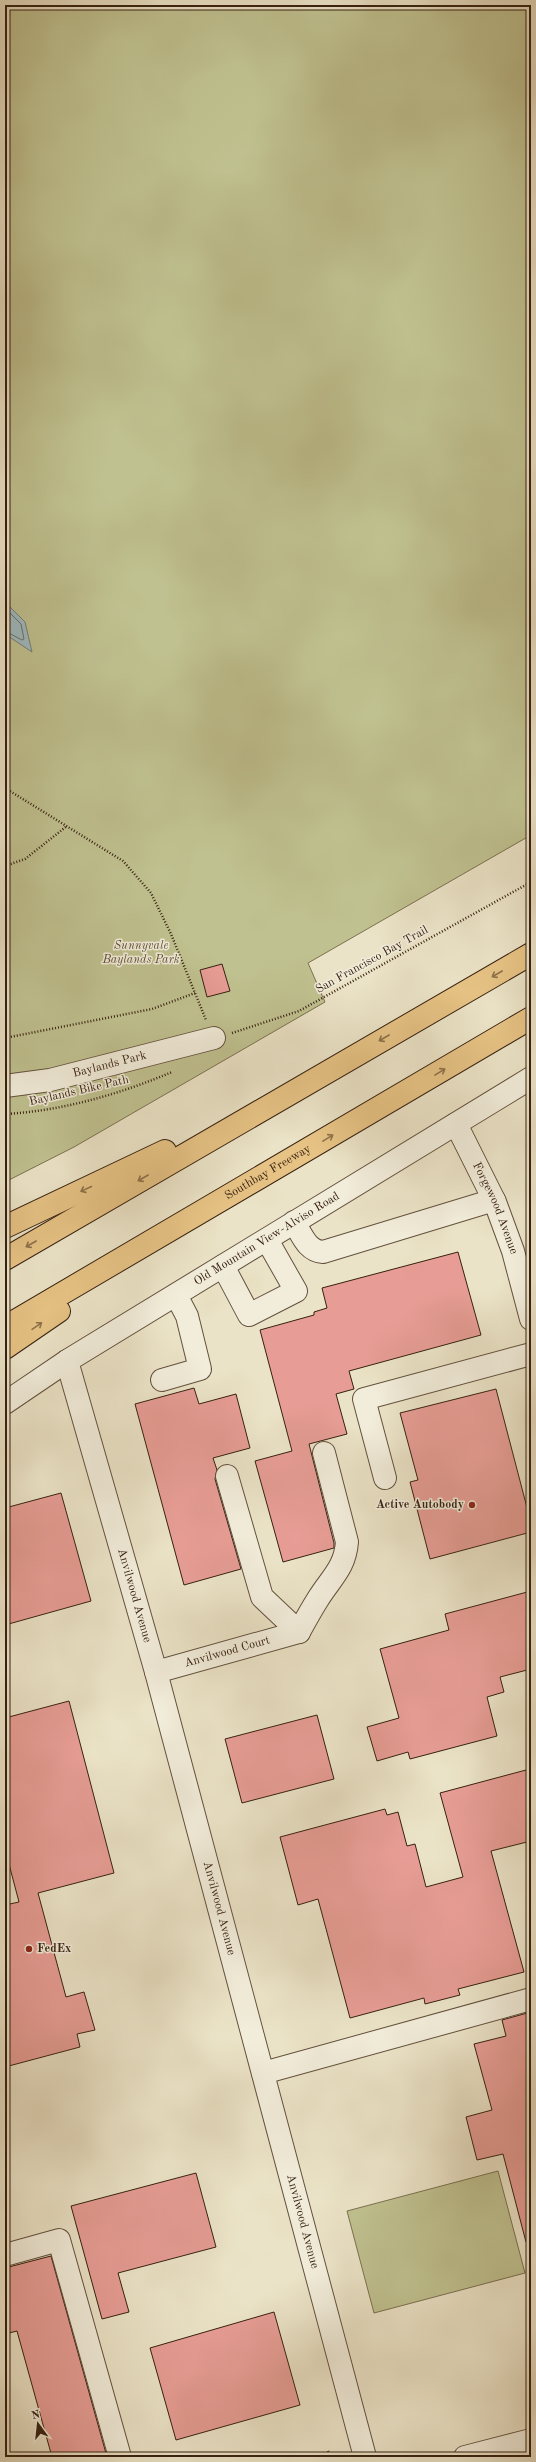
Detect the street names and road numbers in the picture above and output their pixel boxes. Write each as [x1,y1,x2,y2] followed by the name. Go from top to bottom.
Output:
[314,924,430,996] street label: San Francisco Bay Trail
[72,1050,148,1080] street label: Baylands Park
[28,1074,130,1108] street label: Baylands Bike Path
[223,1142,314,1202] street label: Southbay Freeway
[470,1160,520,1256] street label: Forgewood Avenue
[192,1190,342,1288] street label: Old Mountain View-Alviso Road
[115,1547,153,1644] street label: Anvilwood Avenue
[183,1634,271,1670] street label: Anvilwood Court
[201,1860,237,1957] street label: Anvilwood Avenue
[284,2173,321,2270] street label: Anvilwood Avenue

